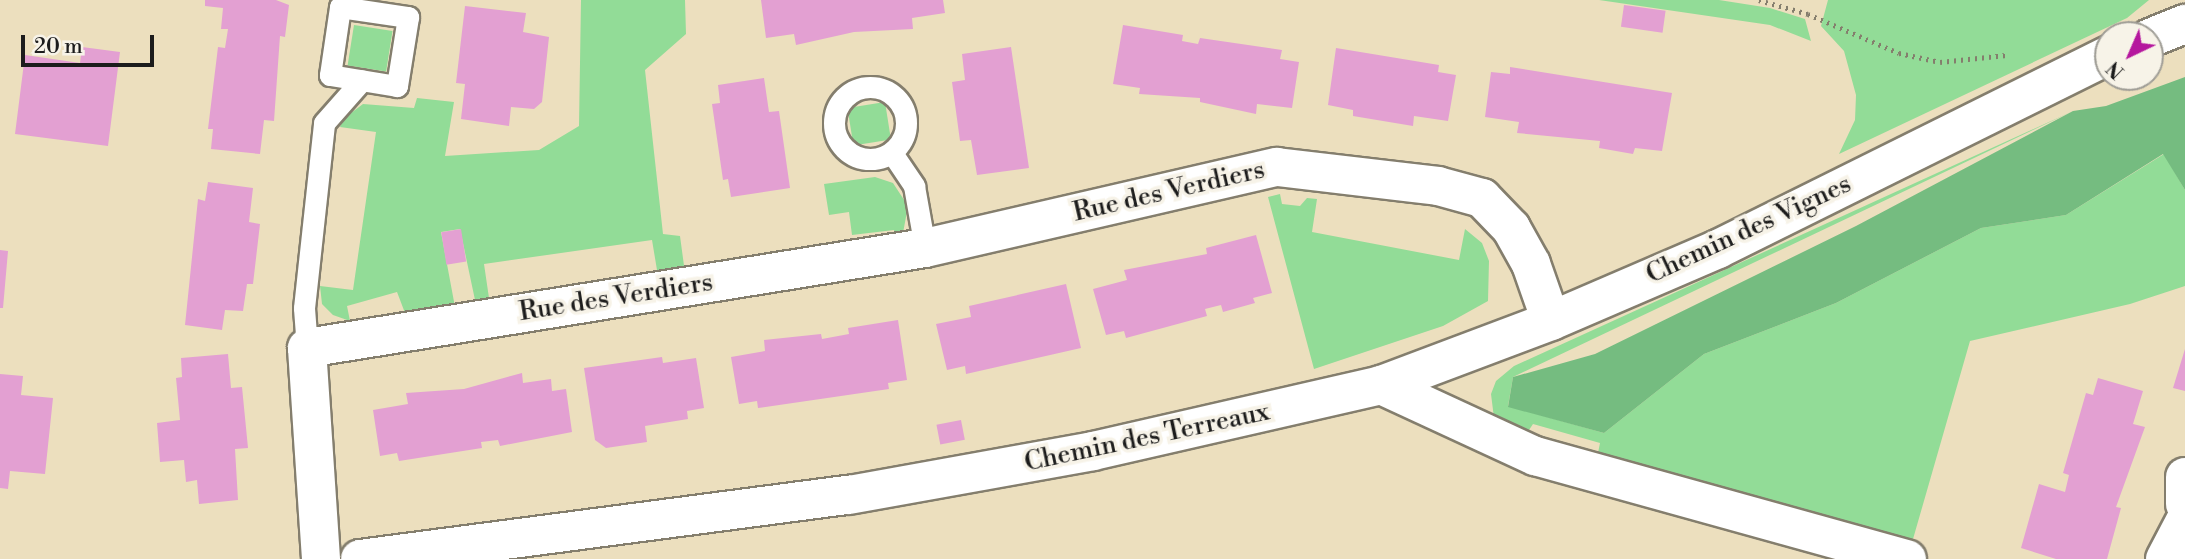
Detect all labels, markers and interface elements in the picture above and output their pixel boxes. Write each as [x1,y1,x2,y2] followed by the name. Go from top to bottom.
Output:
[24,21,158,65] scale bar
[2094,21,2164,91] north arrow
[34,34,83,60] text: 20 m
[2102,56,2130,84] text: N
[1070,155,1268,229] street label: Rue des Verdiers
[1642,169,1856,291] street label: Chemin des Vignes
[517,267,715,329] street label: Rue des Verdiers
[1022,397,1272,479] street label: Chemin des Terreaux

